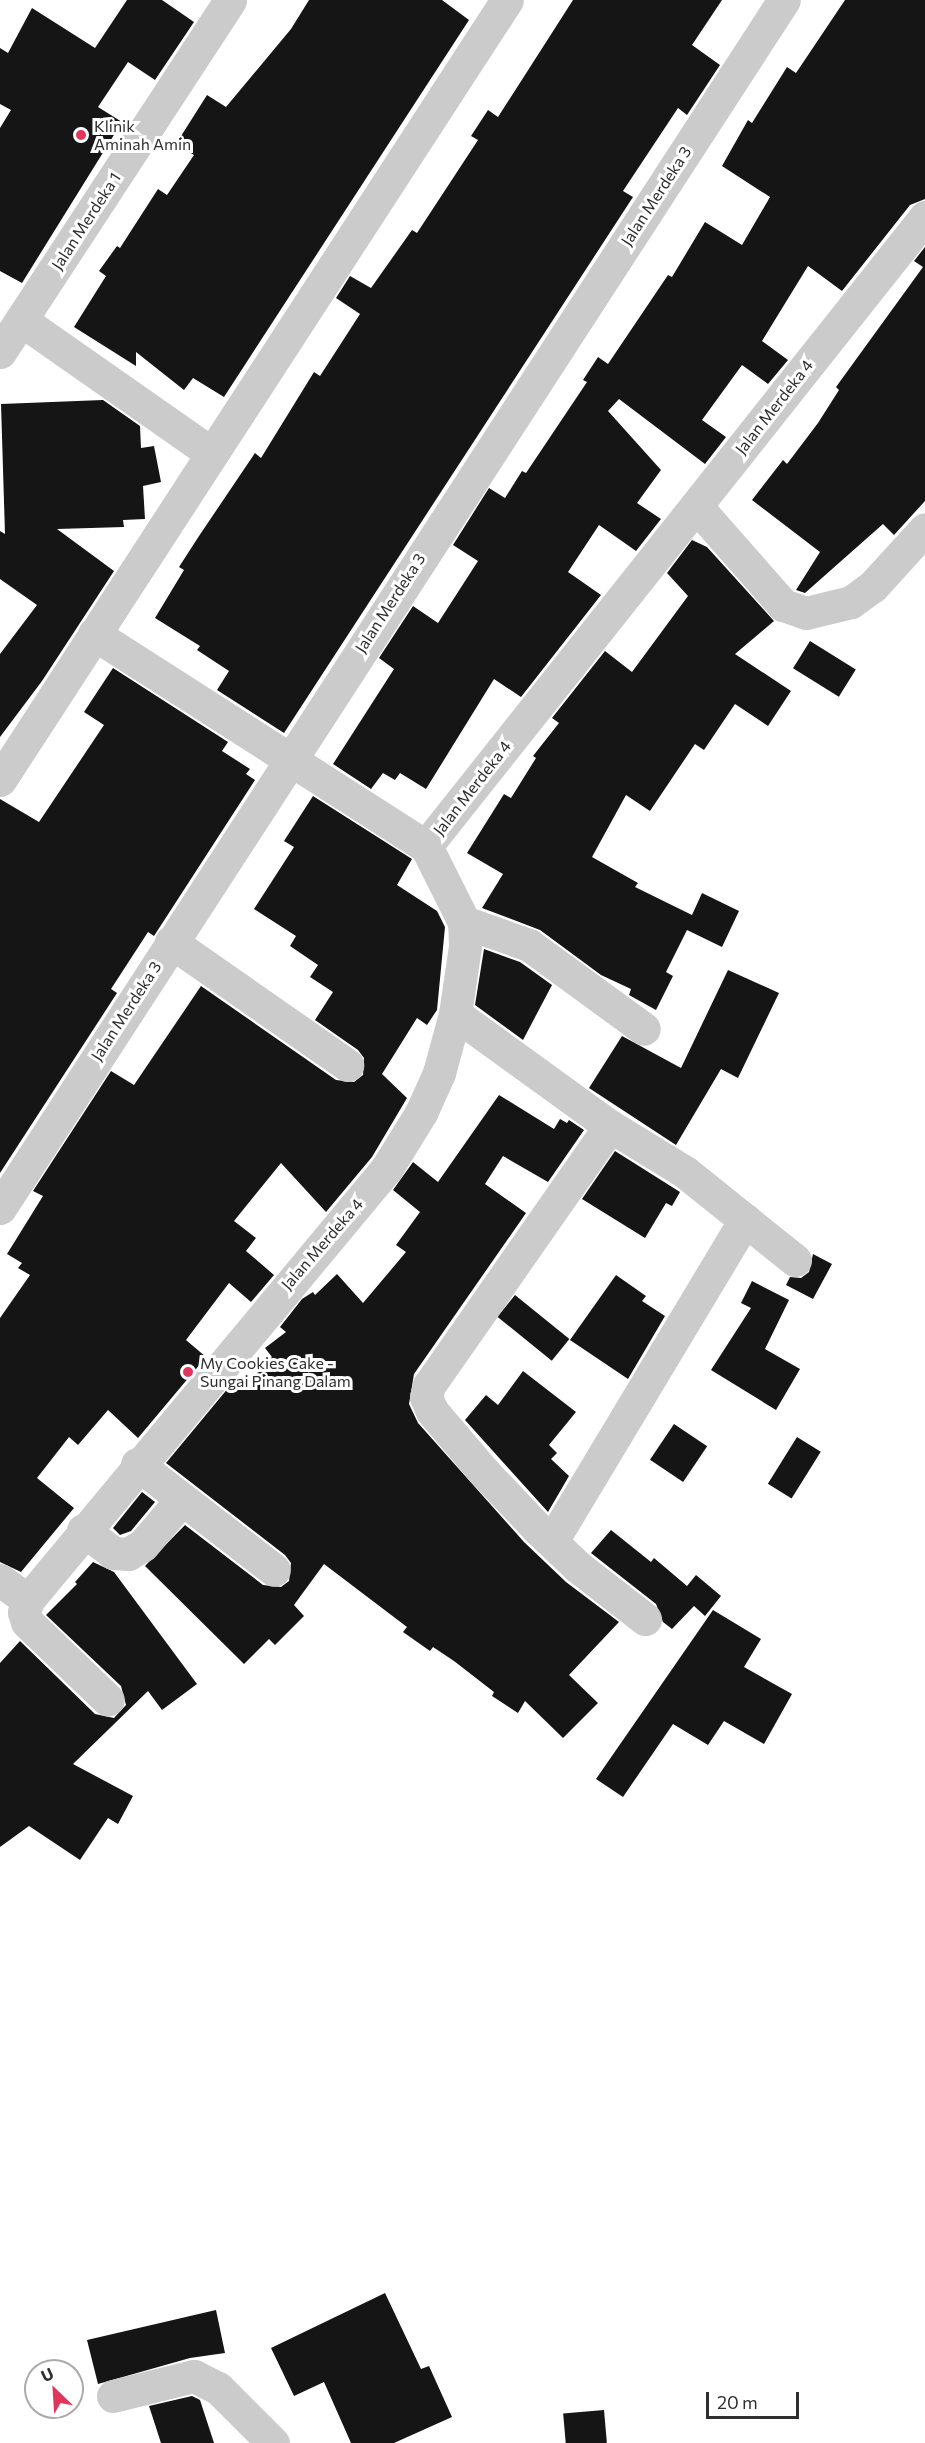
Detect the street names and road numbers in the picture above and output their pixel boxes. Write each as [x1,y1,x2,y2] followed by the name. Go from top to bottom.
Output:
[617,143,695,249] street label: Jalan Merdeka 3
[47,169,125,273] street label: Jalan Merdeka 1
[731,356,817,458] street label: Jalan Merdeka 4
[351,550,429,656] street label: Jalan Merdeka 3
[429,737,515,839] street label: Jalan Merdeka 4
[87,958,165,1064] street label: Jalan Merdeka 3
[277,1194,367,1294] street label: Jalan Merdeka 4

